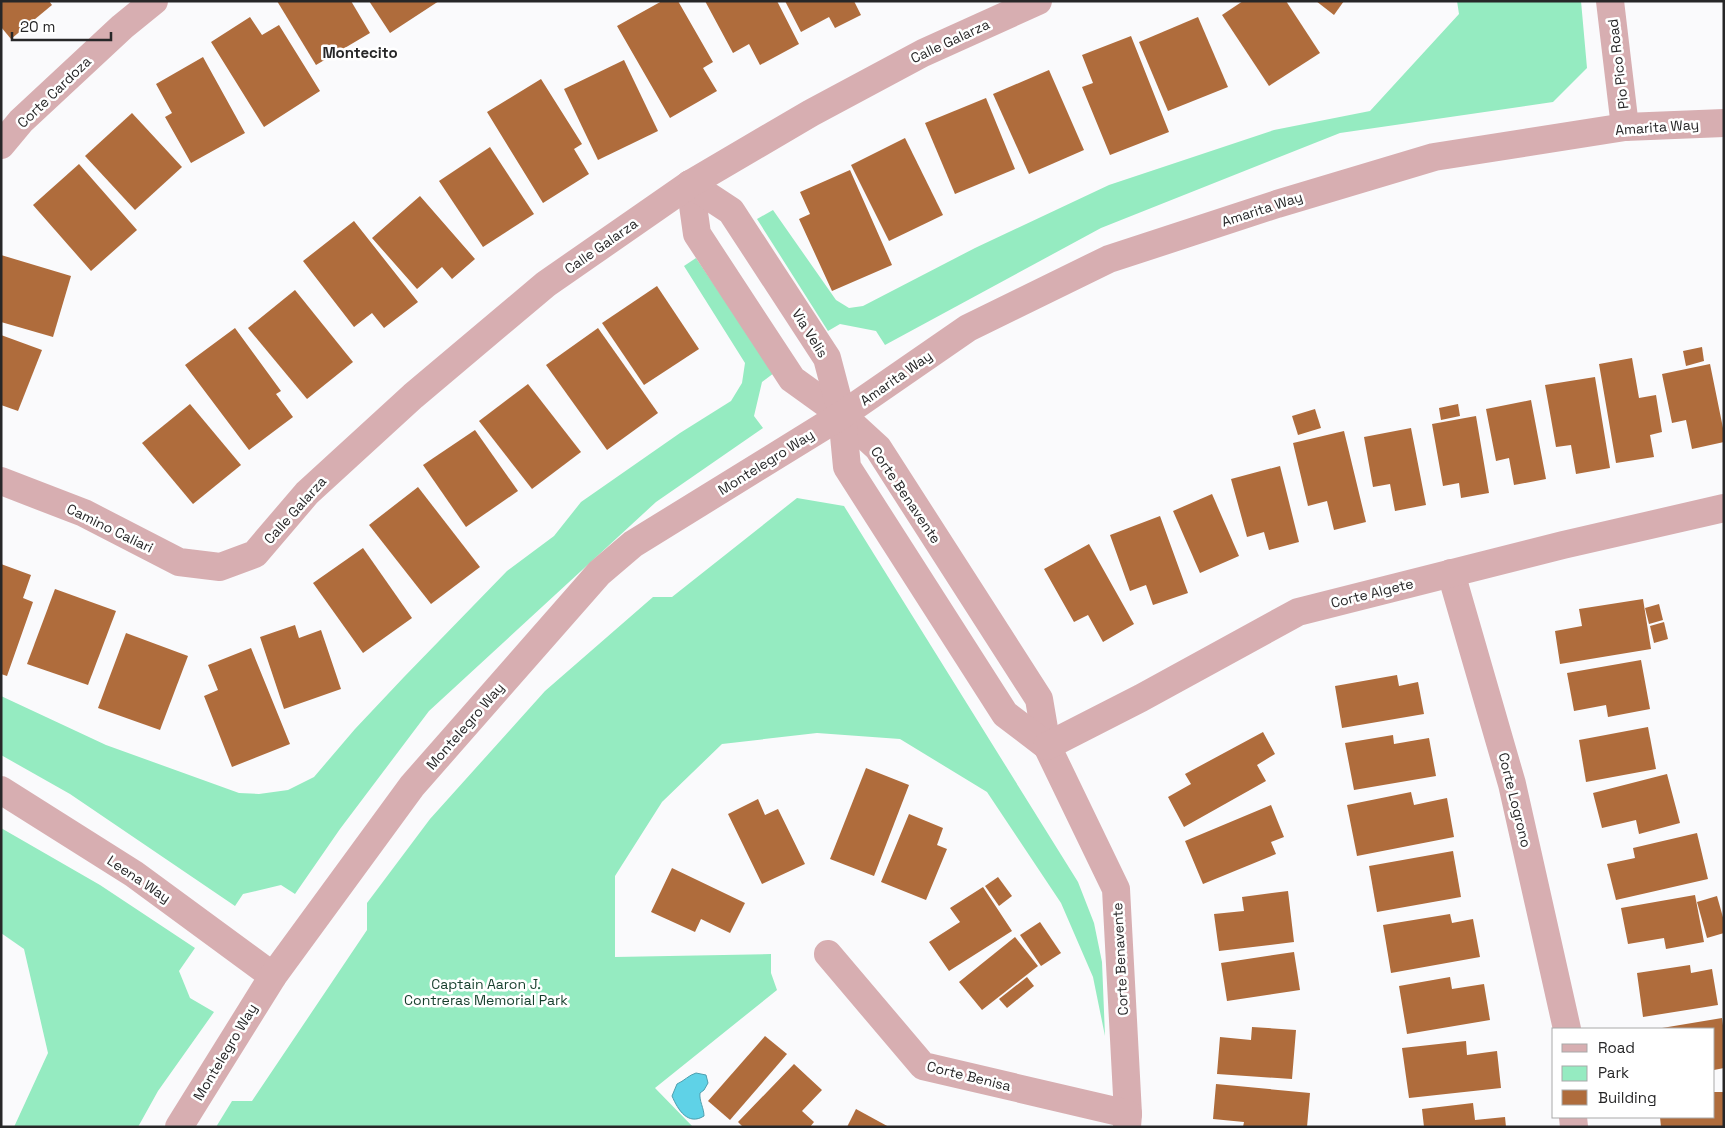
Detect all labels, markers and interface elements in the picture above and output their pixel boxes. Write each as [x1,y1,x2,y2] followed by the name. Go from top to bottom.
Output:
[12,10,111,42] scale bar
[908,15,992,67] street label: Calle Galarza
[20,17,55,36] text: 20 m
[1604,18,1632,110] street label: Pio Pico Road
[322,43,398,62] district label: Montecito
[13,52,95,132] street label: Corte Cardoza
[1614,115,1700,139] street label: Amarita Way
[1219,187,1305,231] street label: Amarita Way
[561,214,641,278] street label: Calle Galarza
[788,305,832,361] street label: Via Velis
[856,347,936,409] street label: Amarita Way
[715,425,817,499] street label: Montelegro Way
[867,443,945,547] street label: Corte Benavente
[260,472,330,548] street label: Calle Galarza
[64,499,156,557] street label: Camino Caliari
[1329,574,1415,612] street label: Corte Algete
[422,679,508,773] street label: Montelegro Way
[1495,751,1535,849] street label: Corte Logrono
[104,851,174,907] street label: Leena Way
[1108,902,1132,1016] street label: Corte Benavente
[404,975,568,1009] park label: Captain Aaron J. Contreras Memorial Park
[189,1000,261,1104] street label: Montelegro Way
[1552,1028,1715,1118] legend
[1598,1038,1635,1057] text: Road
[925,1057,1013,1095] street label: Corte Benisa
[1598,1063,1629,1082] text: Park
[1598,1088,1657,1107] text: Building

